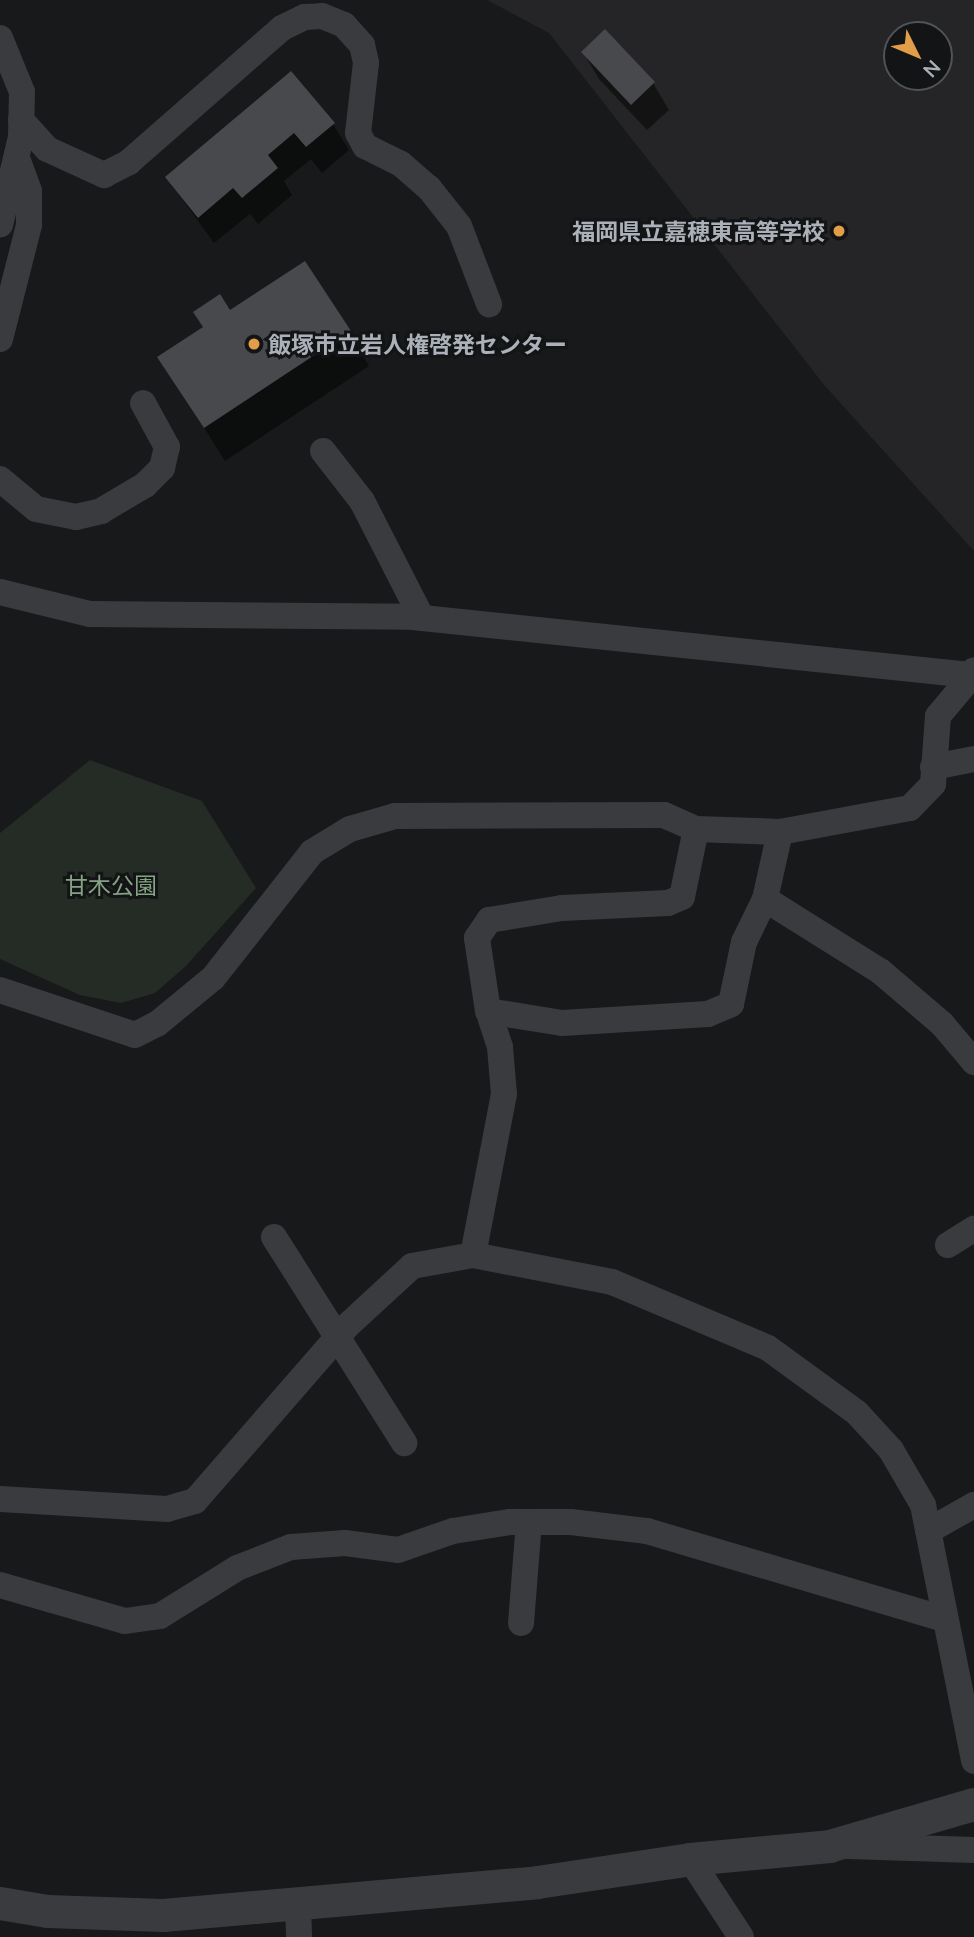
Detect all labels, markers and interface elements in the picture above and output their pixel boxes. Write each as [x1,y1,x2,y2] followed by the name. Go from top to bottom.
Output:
[883,21,953,91] north arrow
[919,56,946,82] text: N
[572,217,825,245] place label: 福岡県立嘉穂東高等学校
[831,223,847,239] marker: 福岡県立嘉穂東高等学校
[268,330,567,358] place label: 飯塚市立岩人権啓発センター
[246,336,262,352] marker: 飯塚市立岩人権啓発センター
[65,871,157,899] park label: 甘木公園

